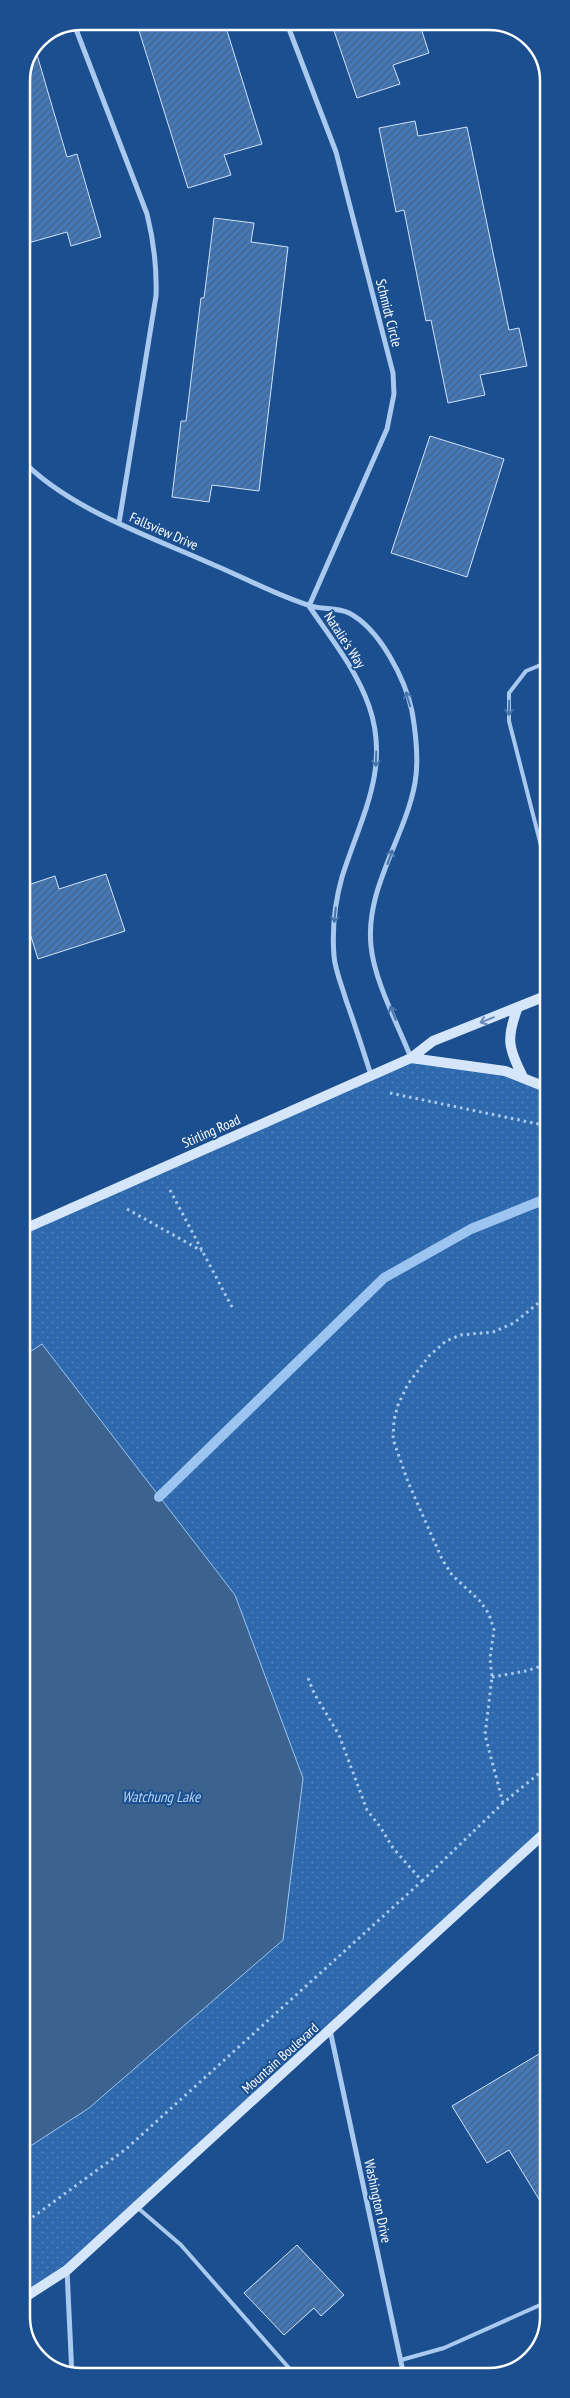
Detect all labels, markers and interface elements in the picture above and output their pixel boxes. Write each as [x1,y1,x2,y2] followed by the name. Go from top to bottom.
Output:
[372,277,406,349] street label: Schmidt Circle
[127,508,201,554] street label: Fallsview Drive
[320,608,370,672] street label: Natalie's Way
[403,692,413,708] one-way arrow
[504,700,514,716] one-way arrow
[371,750,381,767] one-way arrow
[386,849,395,865] one-way arrow
[330,907,340,923] one-way arrow
[387,1005,396,1020] one-way arrow
[480,1015,495,1025] one-way arrow
[179,1110,243,1152] street label: Stirling Road
[122,1787,201,1806] water label: Watchung Lake
[238,2019,322,2097] street label: Mountain Boulevard
[360,2158,396,2245] street label: Washington Drive

